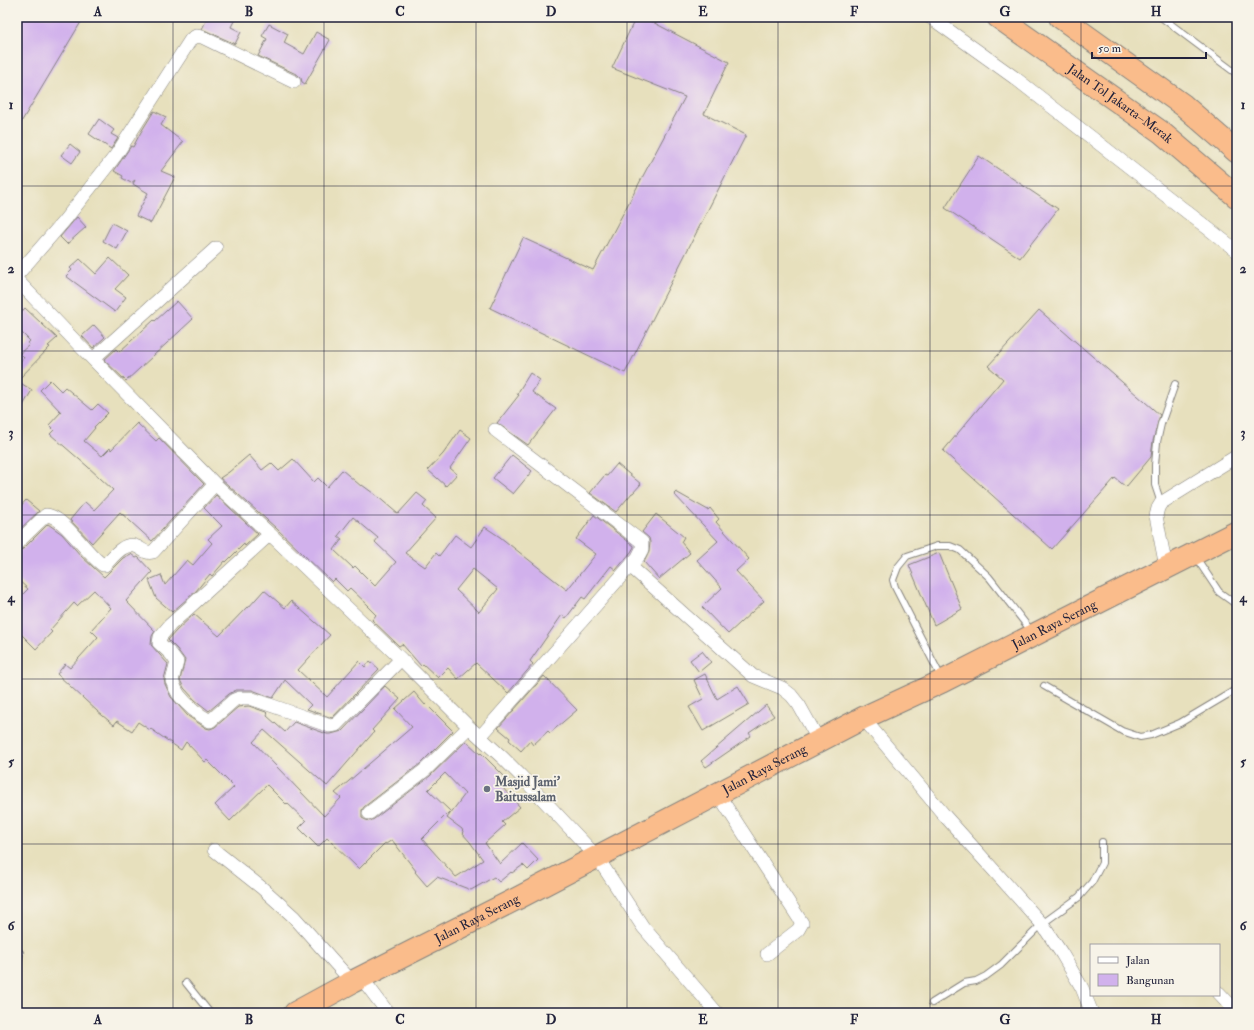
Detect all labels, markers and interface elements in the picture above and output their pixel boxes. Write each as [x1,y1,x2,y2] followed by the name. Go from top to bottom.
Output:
[93,4,103,20] text: A
[245,4,253,20] text: B
[395,4,405,20] text: C
[546,4,557,20] text: D
[698,4,708,20] text: E
[850,4,859,20] text: F
[1000,4,1011,20] text: G
[1151,4,1162,20] text: H
[1092,34,1206,60] scale bar
[1098,41,1122,56] text: 50 m
[1064,60,1177,147] street label: Jalan Tol Jakarta–Merak
[9,97,14,113] text: 1
[1241,97,1246,113] text: 1
[8,261,15,277] text: 2
[1240,261,1247,277] text: 2
[9,425,14,441] text: 3
[1241,425,1246,441] text: 3
[6,590,15,606] text: 4
[1238,590,1247,606] text: 4
[1008,596,1100,653] street label: Jalan Raya Serang
[719,741,810,798] street label: Jalan Raya Serang
[8,754,14,770] text: 5
[1240,754,1246,770] text: 5
[494,774,561,805] place label: Masjid Jami' Baitussalam
[482,784,492,794] marker: Masjid Jami' Baitussalam
[431,890,523,947] street label: Jalan Raya Serang
[8,918,16,934] text: 6
[1240,918,1248,934] text: 6
[1090,944,1220,996] legend
[1125,953,1150,968] text: Jalan
[1126,973,1175,988] text: Bangunan
[93,1012,103,1028] text: A
[245,1012,253,1028] text: B
[395,1012,405,1028] text: C
[546,1012,557,1028] text: D
[698,1012,708,1028] text: E
[850,1012,859,1028] text: F
[1000,1012,1011,1028] text: G
[1151,1012,1162,1028] text: H

